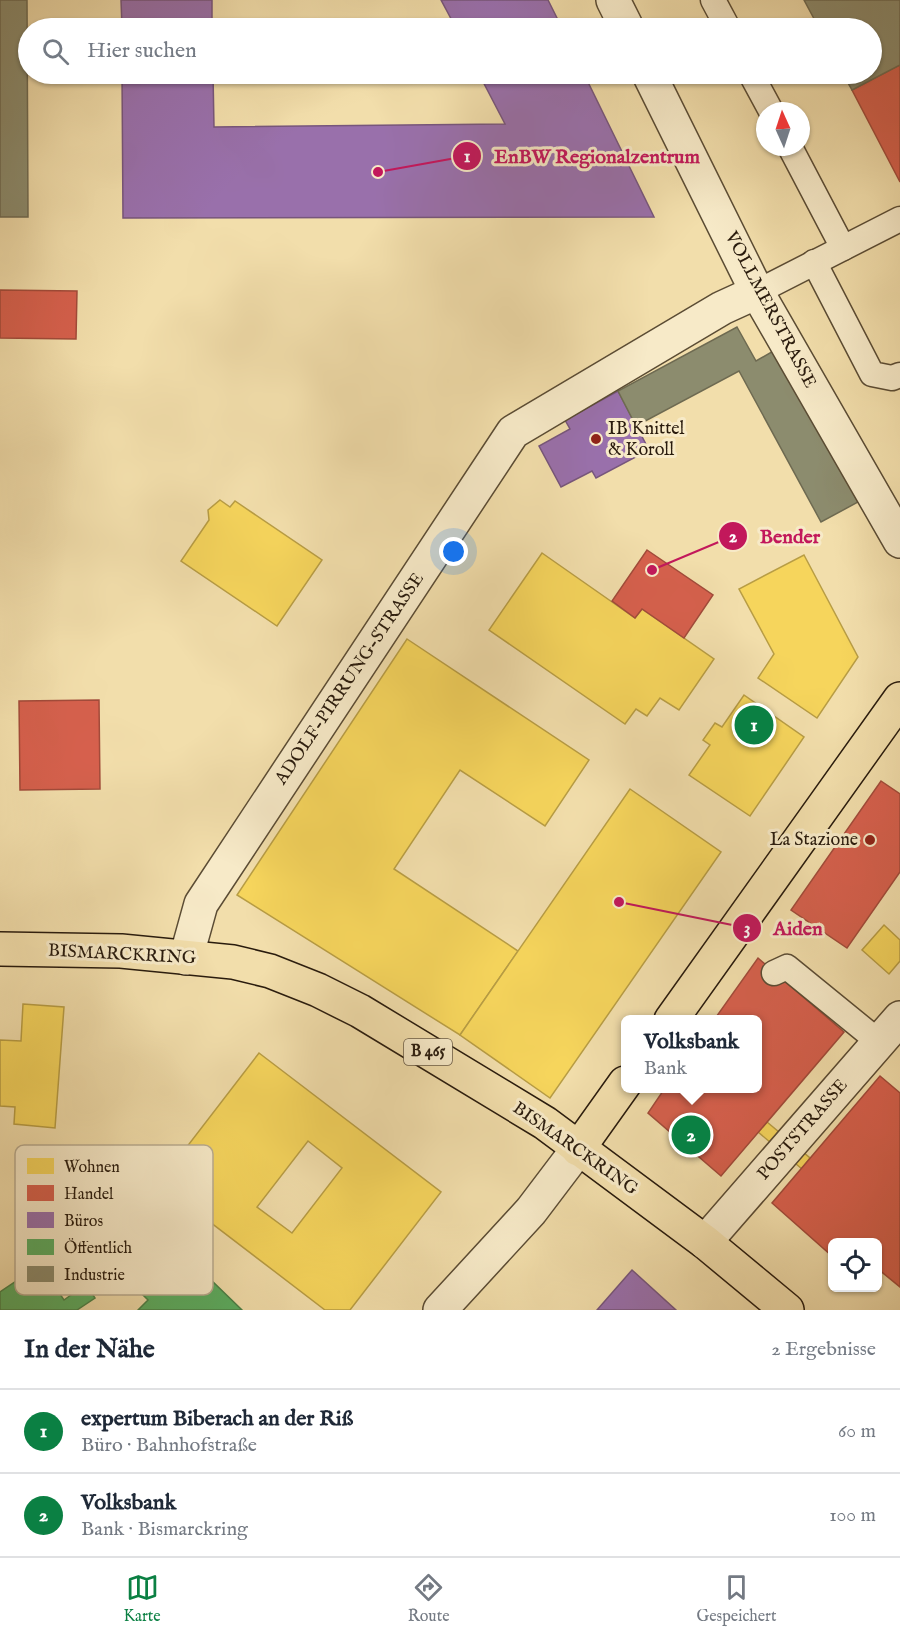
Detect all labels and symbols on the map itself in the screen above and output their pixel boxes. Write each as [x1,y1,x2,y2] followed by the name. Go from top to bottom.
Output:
[756,102,810,156] north arrow
[452,137,712,175] callout: EnBW Regionalzentrum
[494,145,700,170] text: EnBW Regionalzentrum
[464,146,471,169] text: 1
[719,227,821,392] street label: VOLLMERSTRASSE
[608,418,685,462] place label: IB Knittel & Koroll
[589,432,603,446] marker: IB Knittel & Koroll
[718,517,832,555] callout: Bender
[760,525,821,550] text: Bender
[729,526,738,549] text: 2
[439,537,468,566] your location
[270,569,430,790] street label: ADOLF-PIRRUNG-STRASSE
[734,702,774,748] pin: 1
[770,829,858,852] place label: La Stazione
[863,833,877,847] marker: La Stazione
[732,909,835,947] callout: Aiden
[772,917,823,942] text: Aiden
[744,918,750,941] text: 3
[47,940,197,970] street label: BISMARCKRING
[404,1039,452,1065] road number: B 465
[753,1075,853,1185] street label: POSTSTRASSE
[508,1097,643,1201] street label: BISMARCKRING
[672,1112,710,1158] pin: 2
[15,1145,213,1295] legend
[64,1158,120,1178] text: Wohnen
[64,1185,114,1205] text: Handel
[64,1212,103,1232] text: Büros
[64,1238,133,1259] text: Öffentlich
[64,1266,125,1286] text: Industrie

